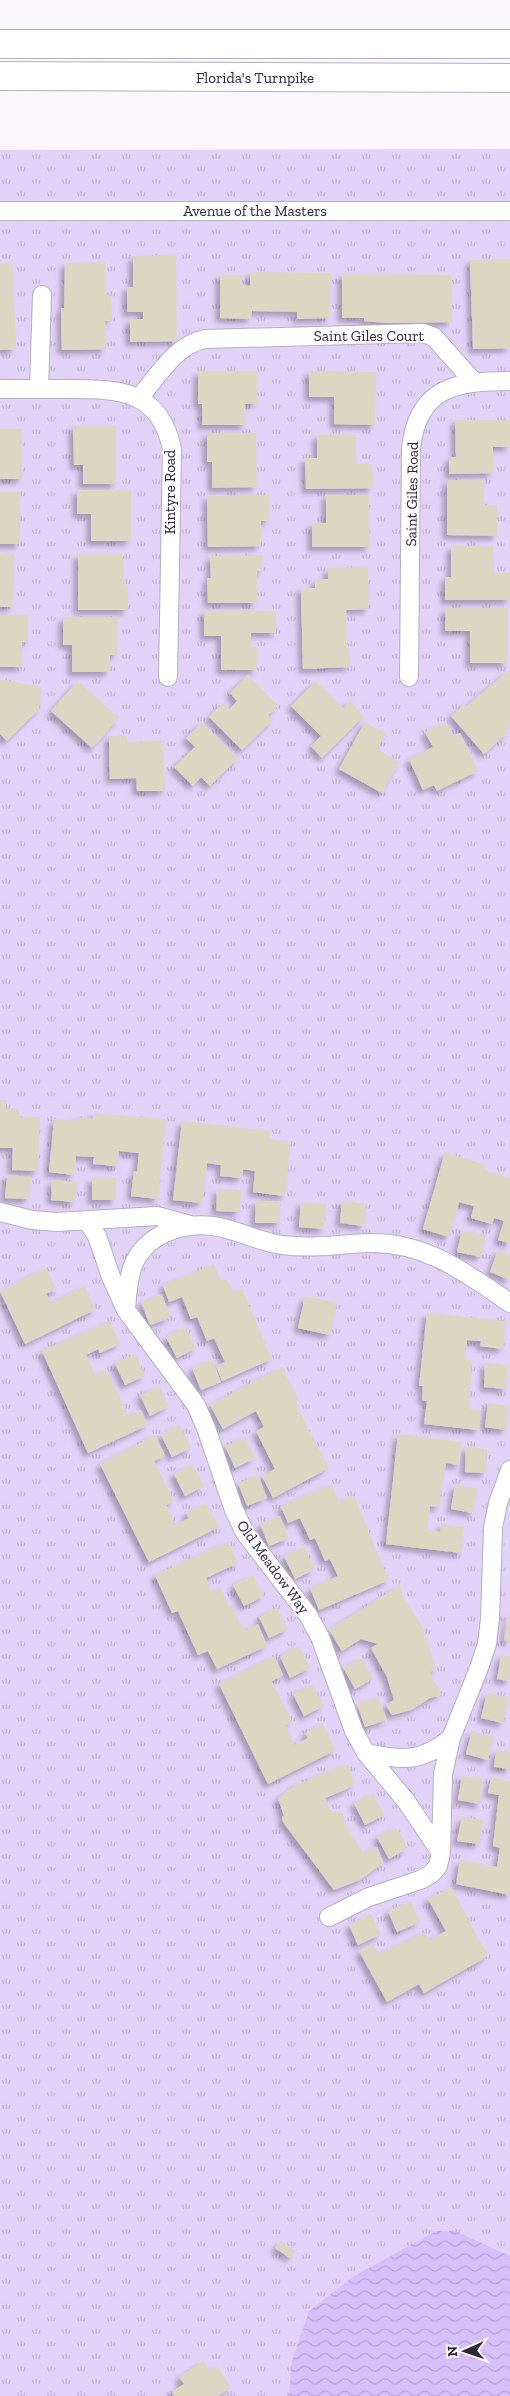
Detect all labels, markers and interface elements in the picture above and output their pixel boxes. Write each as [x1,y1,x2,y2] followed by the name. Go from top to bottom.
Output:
[196,69,314,87] street label: Florida's Turnpike
[183,202,327,220] street label: Avenue of the Masters
[314,327,425,345] street label: Saint Giles Court
[402,441,422,547] street label: Saint Giles Road
[161,449,179,534] street label: Kintyre Road
[233,1517,313,1618] street label: Old Meadow Way
[440,2326,490,2376] north arrow
[444,2345,461,2357] text: N

